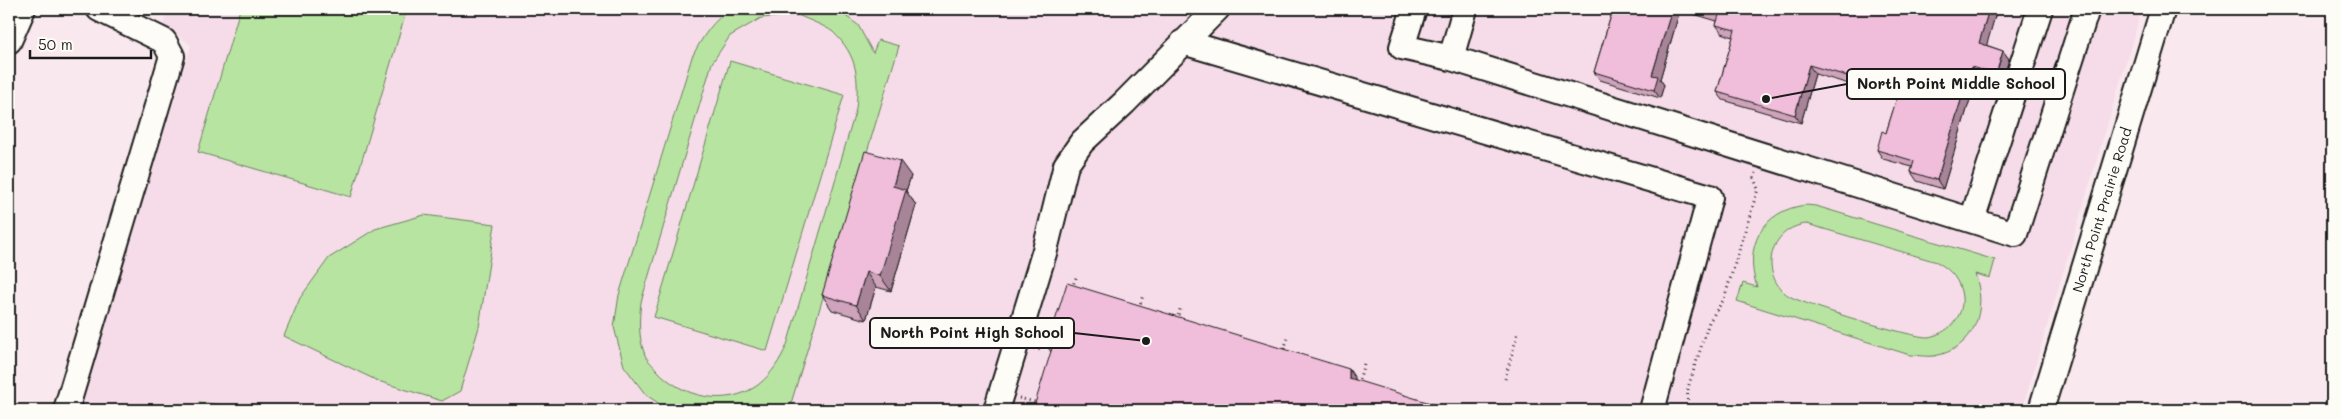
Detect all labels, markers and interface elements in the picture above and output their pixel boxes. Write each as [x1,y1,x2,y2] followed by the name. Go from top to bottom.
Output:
[30,28,151,60] scale bar
[38,34,73,54] text: 50 m
[1847,69,2065,99] callout: North Point Middle School
[1857,73,2055,93] text: North Point Middle School
[2067,125,2136,295] street label: North Point Prairie Road
[870,318,1074,348] callout: North Point High School
[880,322,1064,342] text: North Point High School

